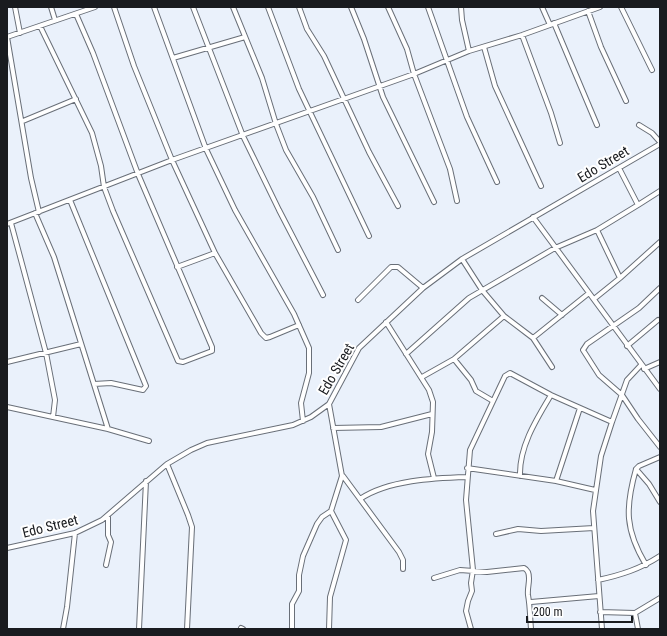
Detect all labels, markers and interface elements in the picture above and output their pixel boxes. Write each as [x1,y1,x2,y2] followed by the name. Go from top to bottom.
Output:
[575,143,631,185] street label: Edo Street
[315,340,357,398] street label: Edo Street
[20,511,80,541] street label: Edo Street
[527,598,632,624] scale bar
[533,605,563,619] text: 200 m

